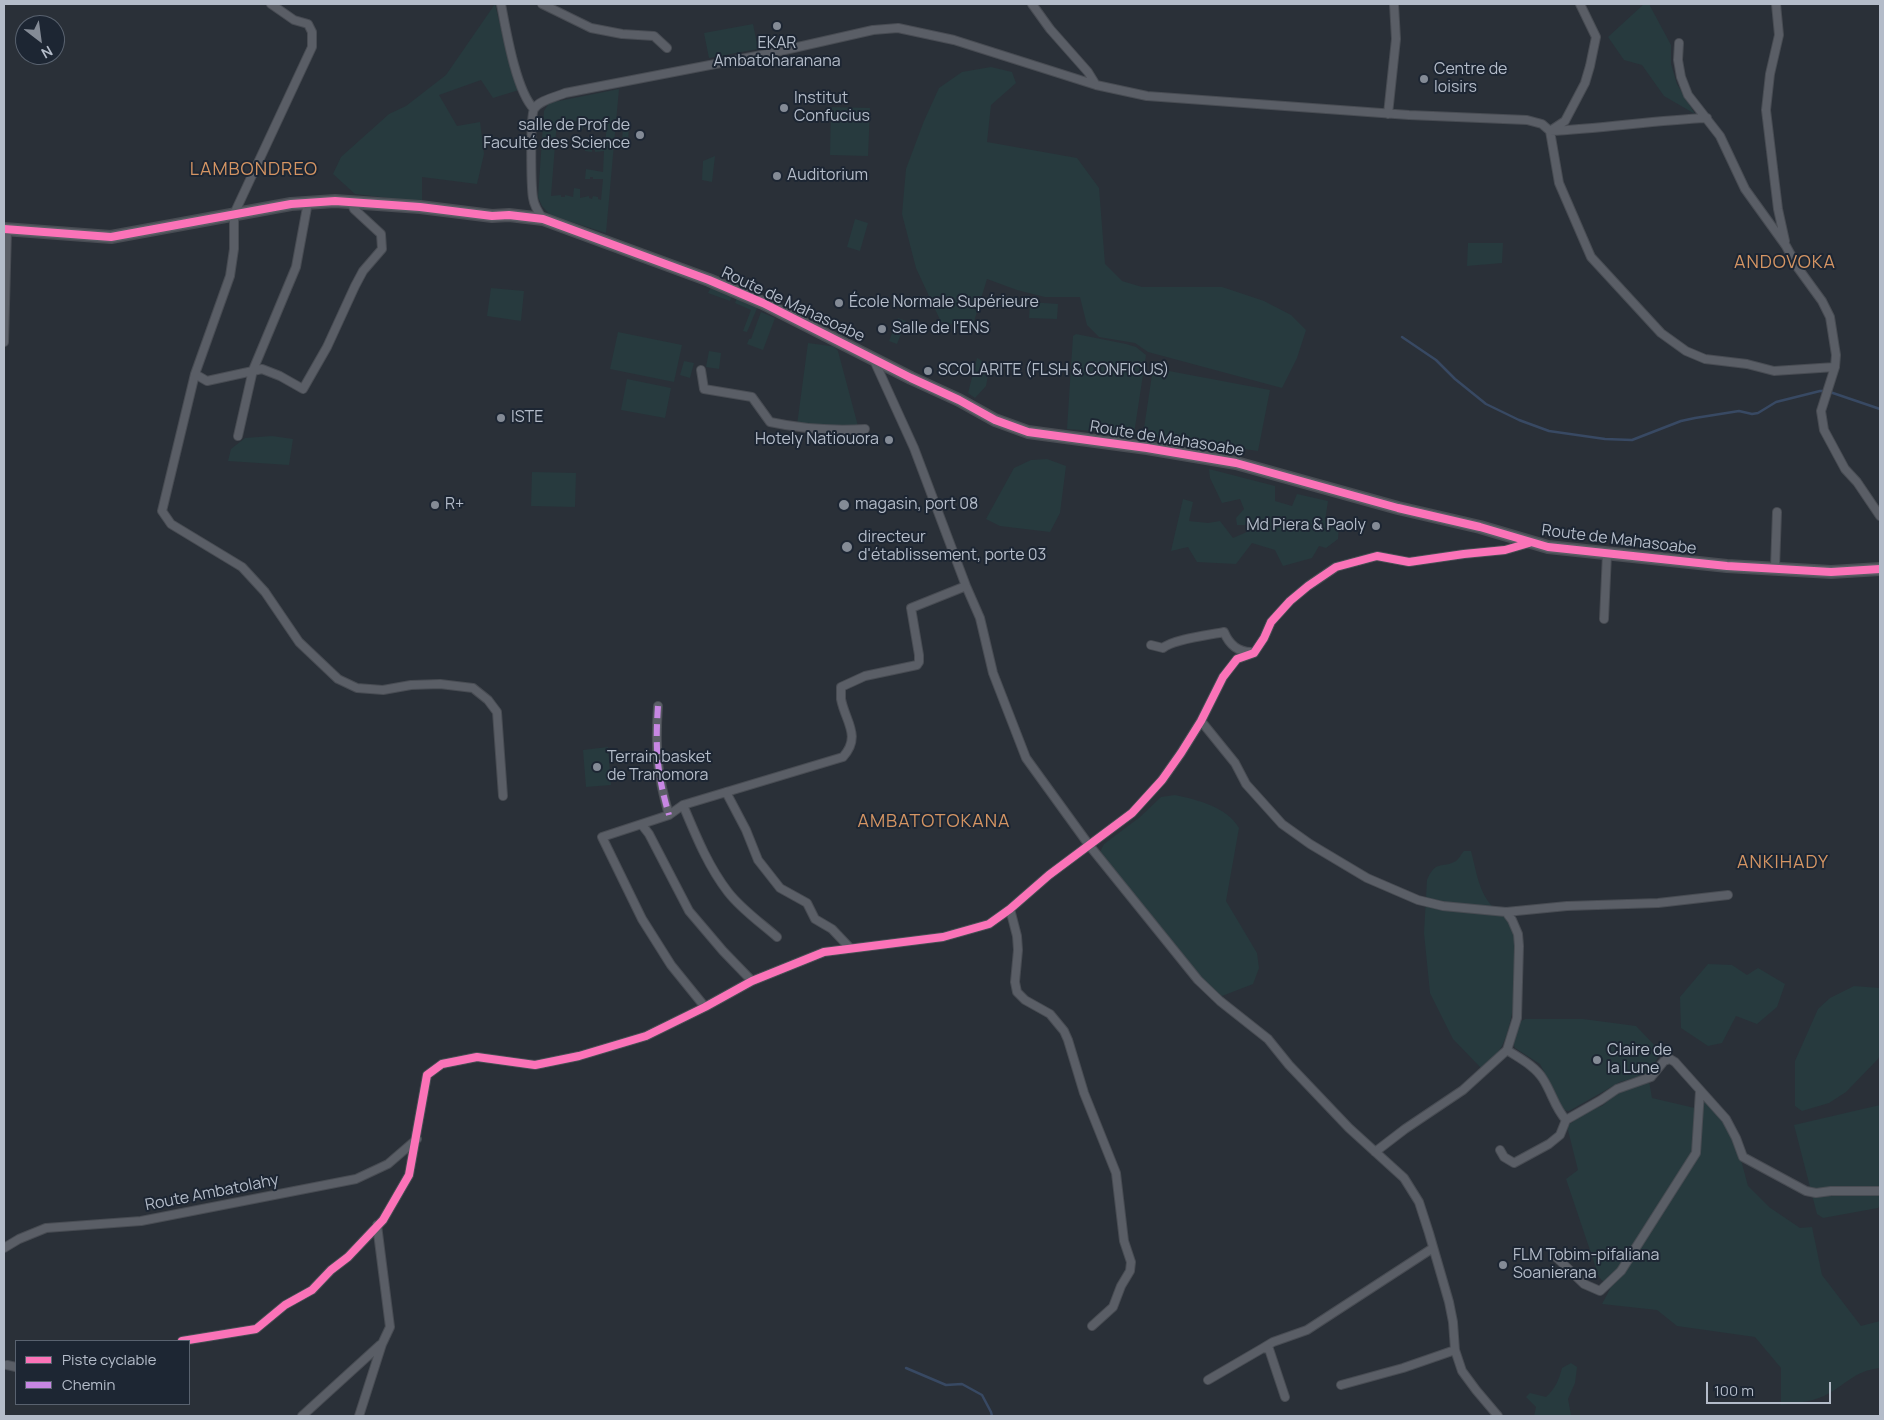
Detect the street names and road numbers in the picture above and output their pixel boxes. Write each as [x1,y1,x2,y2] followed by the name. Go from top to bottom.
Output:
[718,263,868,347] street label: Route de Mahasoabe
[1088,417,1246,461] street label: Route de Mahasoabe
[1540,521,1698,559] street label: Route de Mahasoabe
[143,1171,281,1215] street label: Route Ambatolahy

